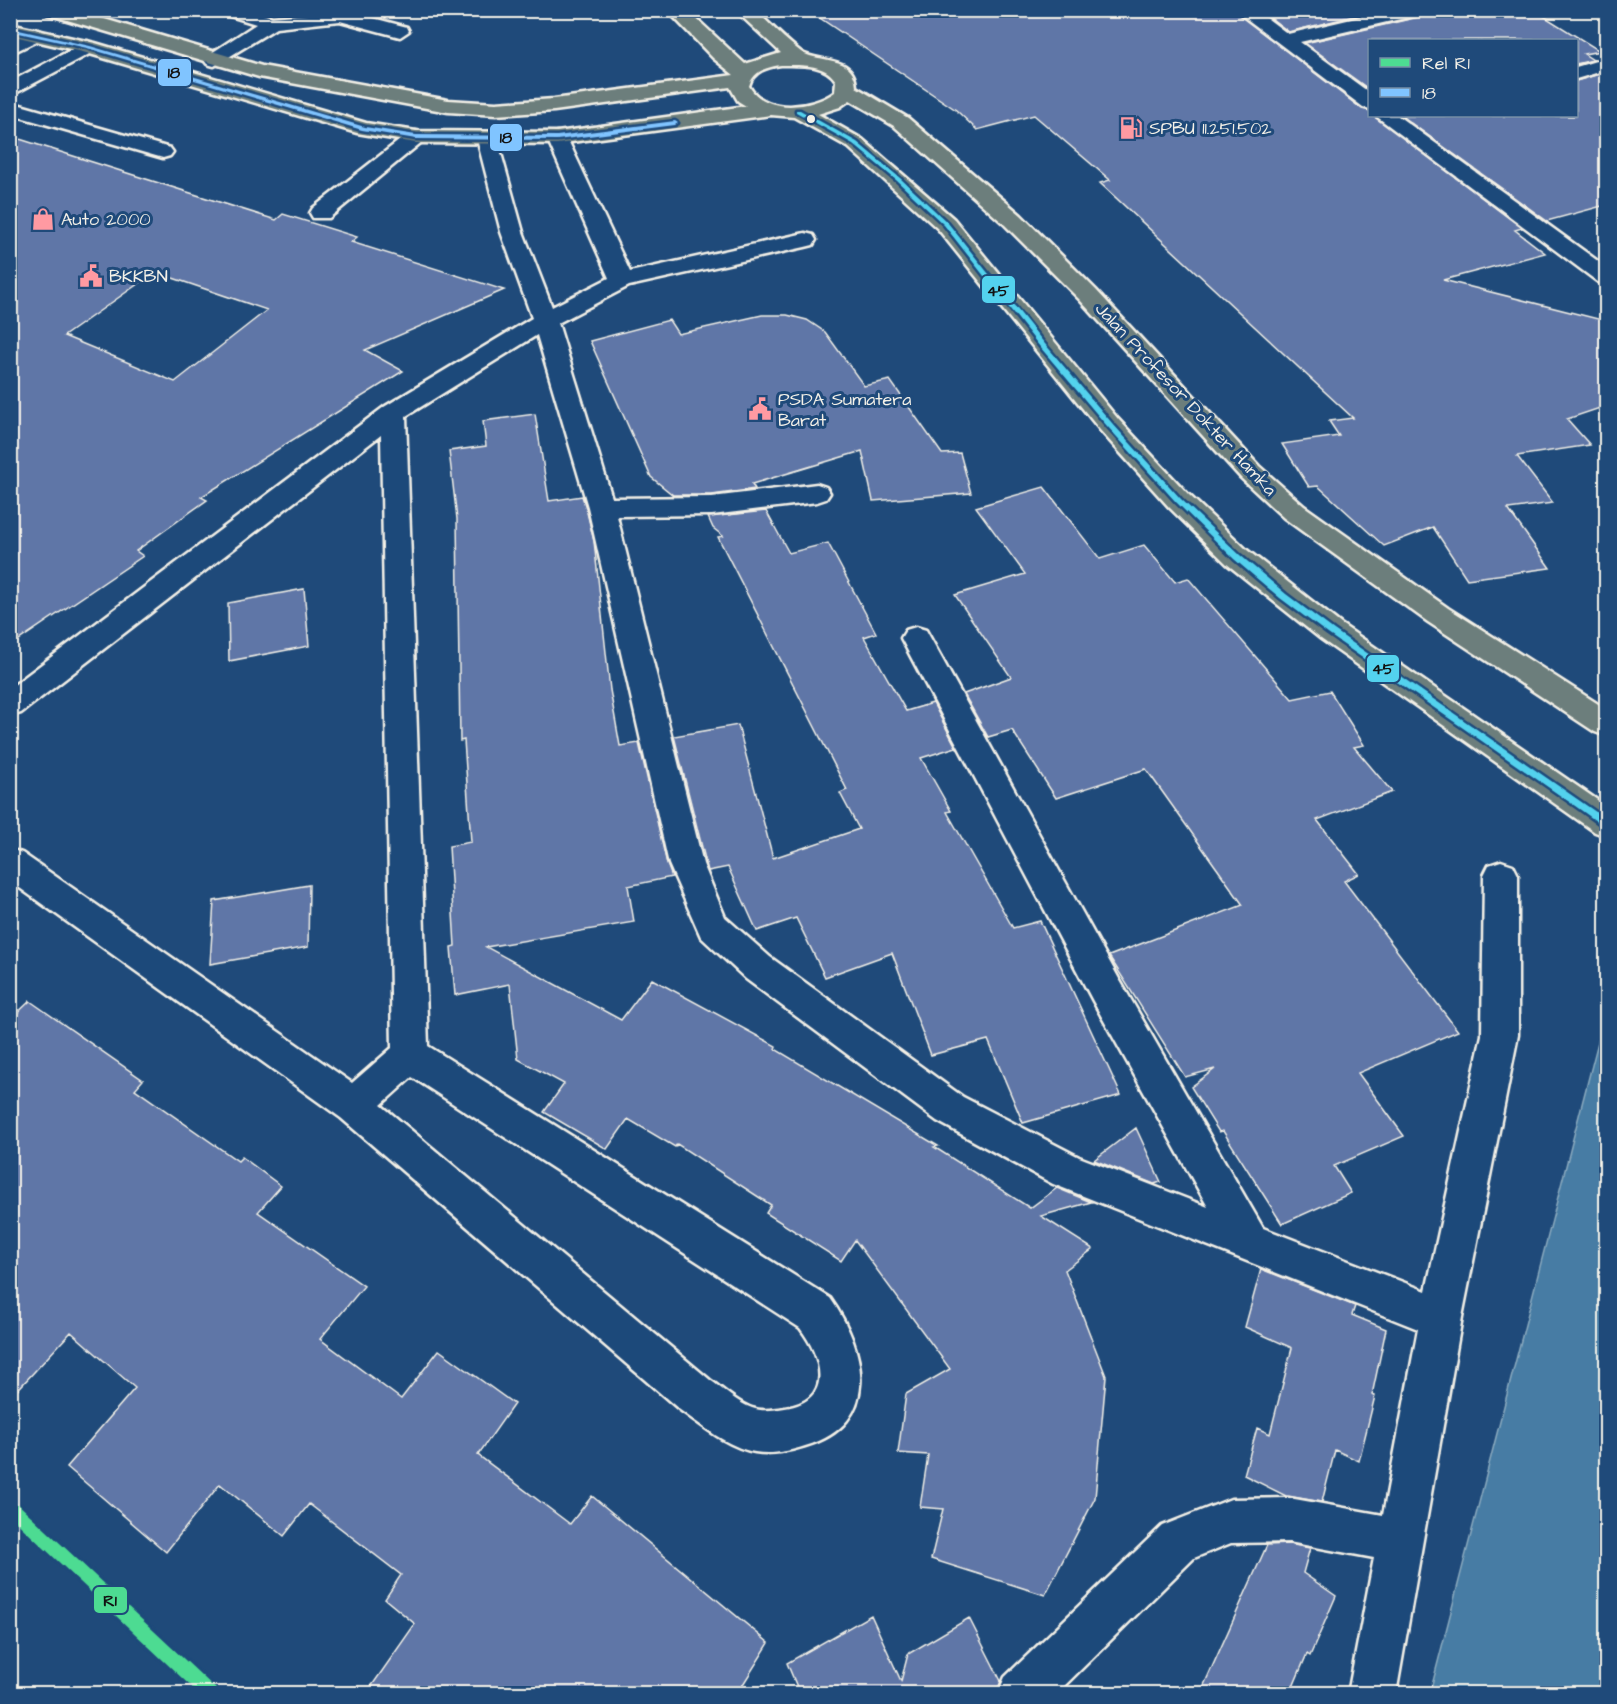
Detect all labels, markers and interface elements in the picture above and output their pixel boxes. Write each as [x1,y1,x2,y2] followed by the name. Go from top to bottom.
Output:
[1368,39,1578,117] legend
[1422,51,1470,76] text: Rel R1
[157,58,192,87] line badge: 18
[168,62,181,84] text: 18
[1422,81,1436,106] text: 18
[805,113,817,125] unlabelled marker
[1118,115,1144,141] fuel station icon: SPBU 11.251.502
[1149,116,1272,141] place label: SPBU 11.251.502
[489,123,523,152] line badge: 18
[500,127,513,149] text: 18
[30,206,56,232] shop icon: Auto 2000
[61,207,151,232] place label: Auto 2000
[78,263,104,289] public building icon: BKKBN
[109,264,168,289] place label: BKKBN
[981,275,1016,304] line badge: 45
[987,280,1010,302] text: 45
[1089,297,1282,502] street label: Jalan Profesor Dokter Hamka
[778,387,911,433] place label: PSDA Sumatera Barat
[747,396,773,422] public building icon: PSDA Sumatera Barat
[1366,654,1400,683] line badge: 45
[1372,658,1395,680] text: 45
[93,1586,128,1614] line badge: R1
[103,1590,118,1612] text: R1

